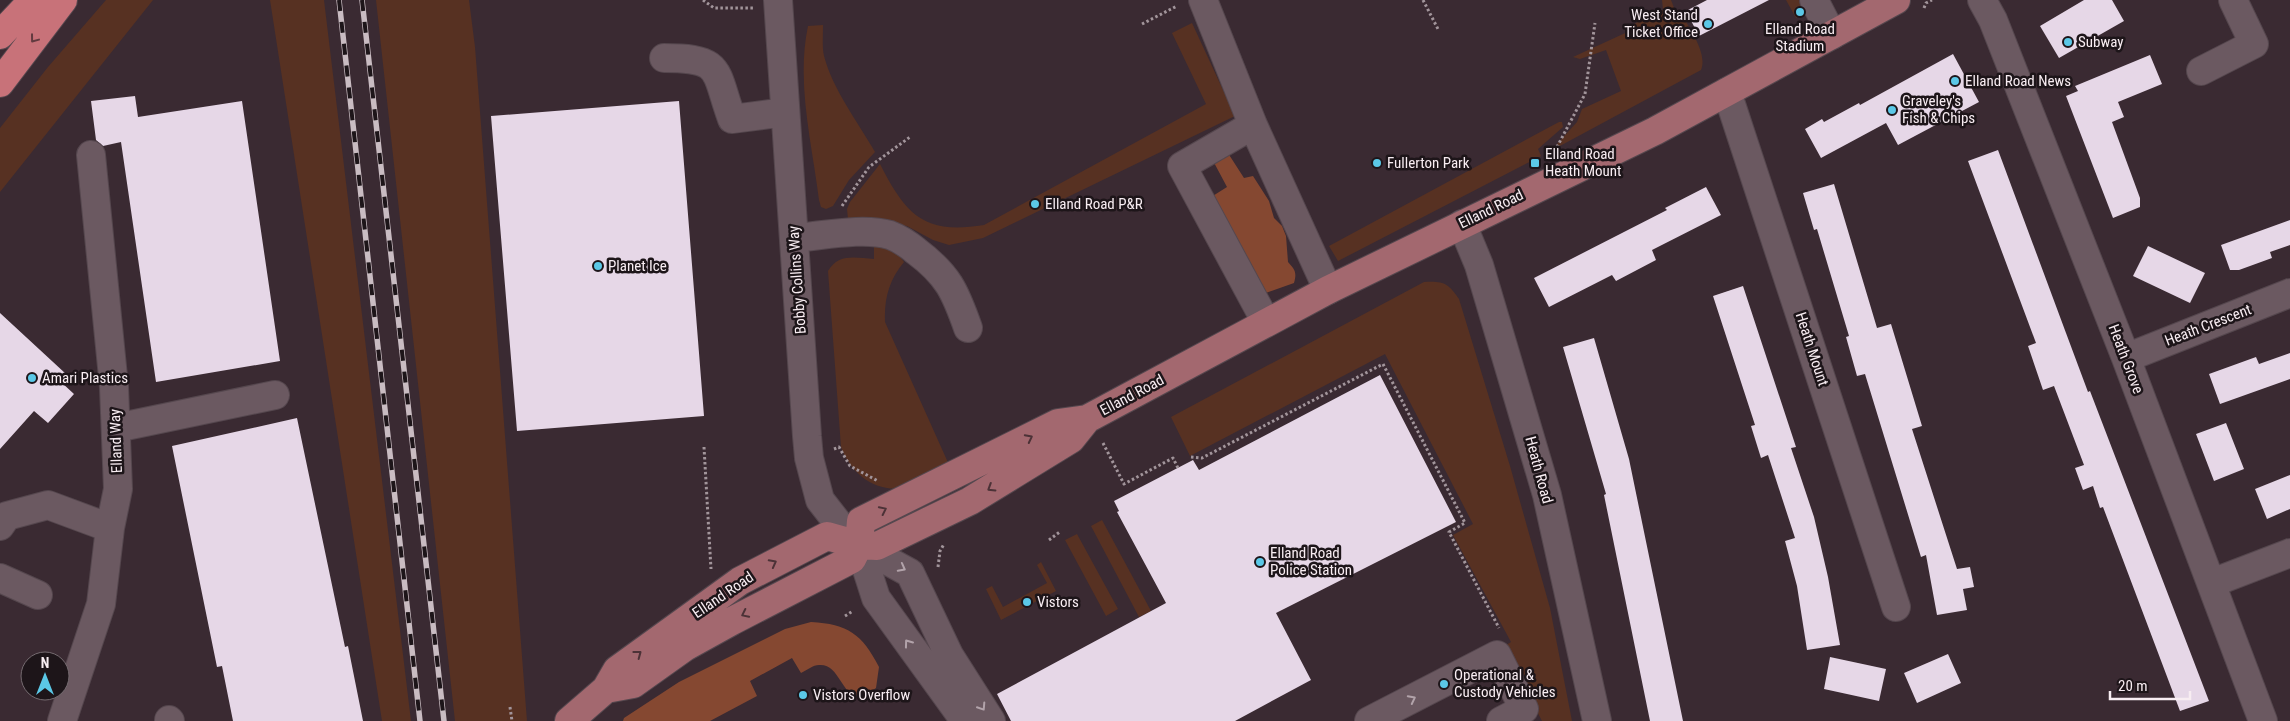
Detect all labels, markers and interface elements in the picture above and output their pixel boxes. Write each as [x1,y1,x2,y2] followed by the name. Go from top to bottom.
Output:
[1624,6,1698,41] place label: West Stand Ticket Office
[1794,6,1806,18] marker: Elland Road Stadium
[1702,18,1714,30] marker: West Stand Ticket Office
[1765,20,1835,55] place label: Elland Road Stadium
[31,33,40,43] one-way arrow
[2078,33,2124,51] place label: Subway
[2062,36,2074,48] marker: Subway
[1965,72,2071,90] place label: Elland Road News
[1949,75,1961,87] marker: Elland Road News
[1902,92,1975,127] place label: Graveley's Fish & Chips
[1886,104,1898,116] marker: Graveley's Fish & Chips
[1545,145,1621,180] place label: Elland Road Heath Mount
[1387,154,1470,172] place label: Fullerton Park
[1371,157,1383,169] marker: Fullerton Park
[1529,157,1541,169] marker: Elland Road Heath Mount
[1456,186,1526,232] street label: Elland Road
[1045,195,1143,213] place label: Elland Road P&R
[1029,198,1041,210] marker: Elland Road P&R
[784,225,810,335] street label: Bobby Collins Way
[608,257,667,275] place label: Planet Ice
[592,260,604,272] marker: Planet Ice
[2162,300,2254,350] street label: Heath Crescent
[1792,310,1832,388] street label: Heath Mount
[2105,322,2147,396] street label: Heath Grove
[42,369,128,387] place label: Amari Plastics
[1097,371,1167,419] street label: Elland Road
[26,372,38,384] marker: Amari Plastics
[106,409,126,473] street label: Elland Way
[1024,434,1033,444] one-way arrow
[1521,434,1557,506] street label: Heath Road
[988,481,997,491] one-way arrow
[878,506,887,516] one-way arrow
[1270,544,1352,579] place label: Elland Road Police Station
[1254,556,1266,568] marker: Elland Road Police Station
[767,560,776,570] one-way arrow
[897,562,906,572] one-way arrow
[689,568,757,622] street label: Elland Road
[1037,593,1079,611] place label: Vistors
[1021,596,1033,608] marker: Vistors
[741,608,750,618] one-way arrow
[904,640,914,649] one-way arrow
[20,651,70,701] north arrow
[632,651,642,660] one-way arrow
[41,655,49,671] text: N
[1454,666,1556,701] place label: Operational & Custody Vehicles
[2110,668,2190,700] scale bar
[2118,677,2148,695] text: 20 m
[1438,678,1450,690] marker: Operational & Custody Vehicles
[813,686,910,704] place label: Vistors Overflow
[797,689,809,701] marker: Vistors Overflow
[1407,695,1416,705] one-way arrow
[976,702,986,711] one-way arrow

